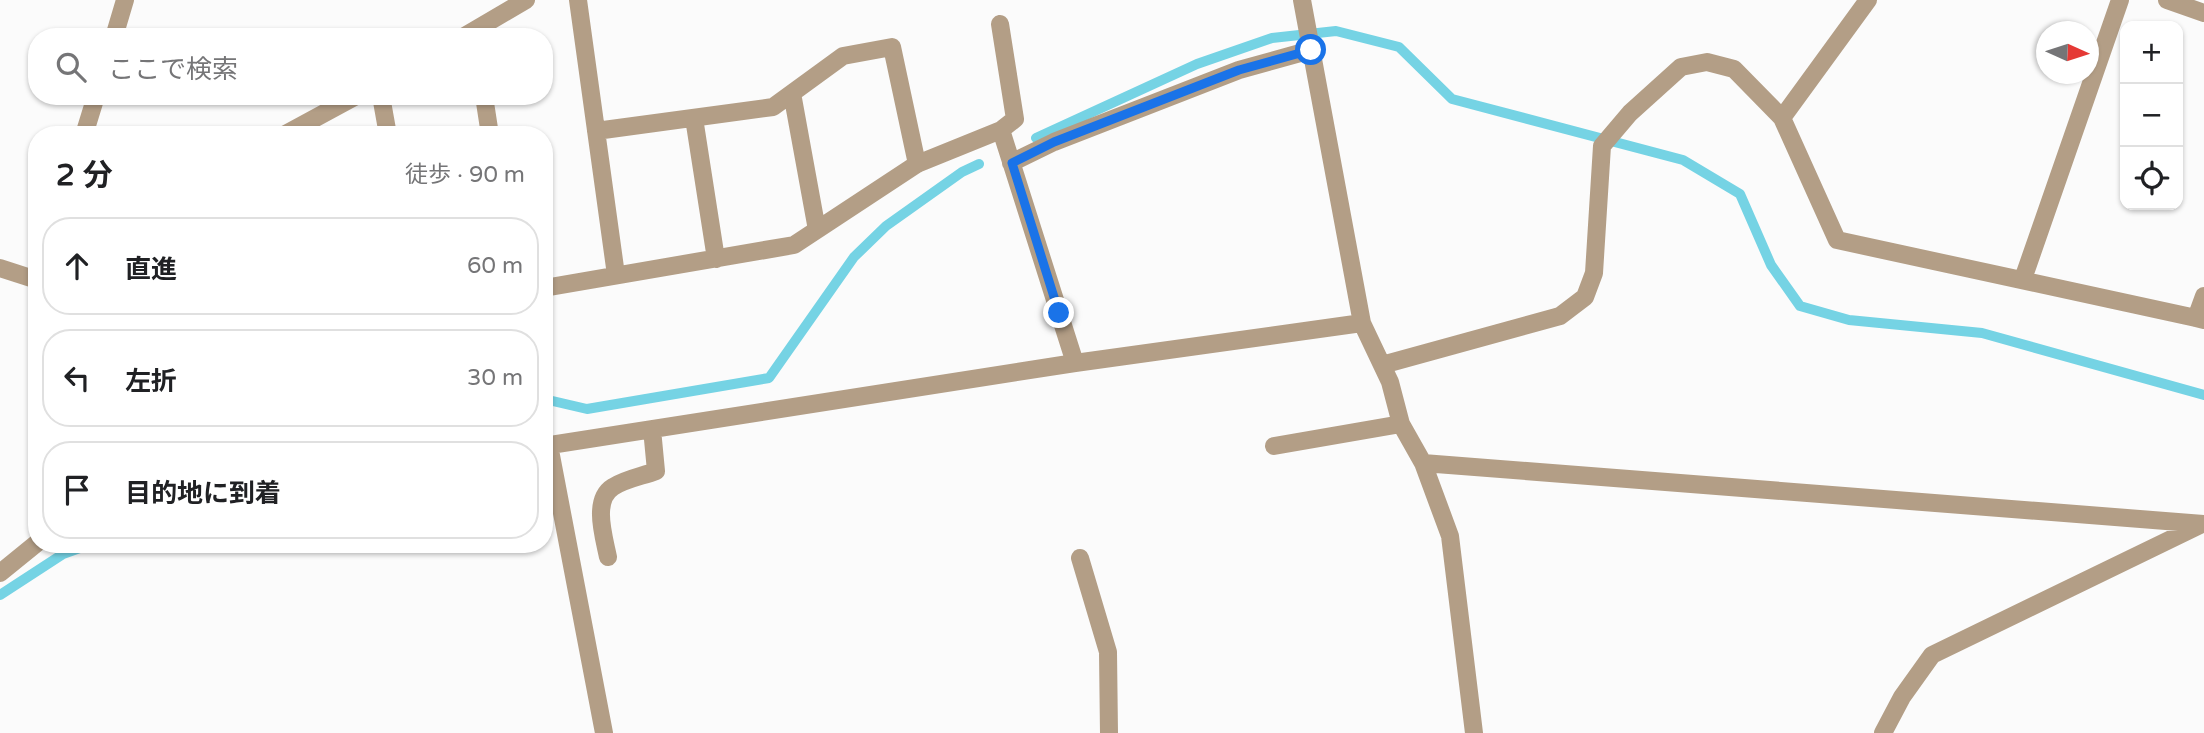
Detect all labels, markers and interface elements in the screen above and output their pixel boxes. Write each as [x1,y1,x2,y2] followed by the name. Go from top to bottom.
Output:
[2036,21,2099,84] north arrow
[2120,21,2183,210] map controls
[2120,21,2183,84] button: +
[28,28,553,105] search box
[1295,34,1326,65] route start
[52,48,90,86] icon: search
[108,54,238,85] text: ここで検索
[2120,84,2183,147] button: −
[2120,147,2183,210] button: locate
[56,157,113,194] text: 2 分
[405,161,525,189] text: 徒歩 · 90 m
[58,247,96,285] icon: ahead
[467,252,523,280] text: 60 m
[125,254,177,285] text: 直進
[1043,297,1074,328] route end
[58,359,96,397] icon: left
[467,364,523,392] text: 30 m
[125,366,177,397] text: 左折
[58,471,96,509] icon: arrive
[125,478,281,509] text: 目的地に到着

